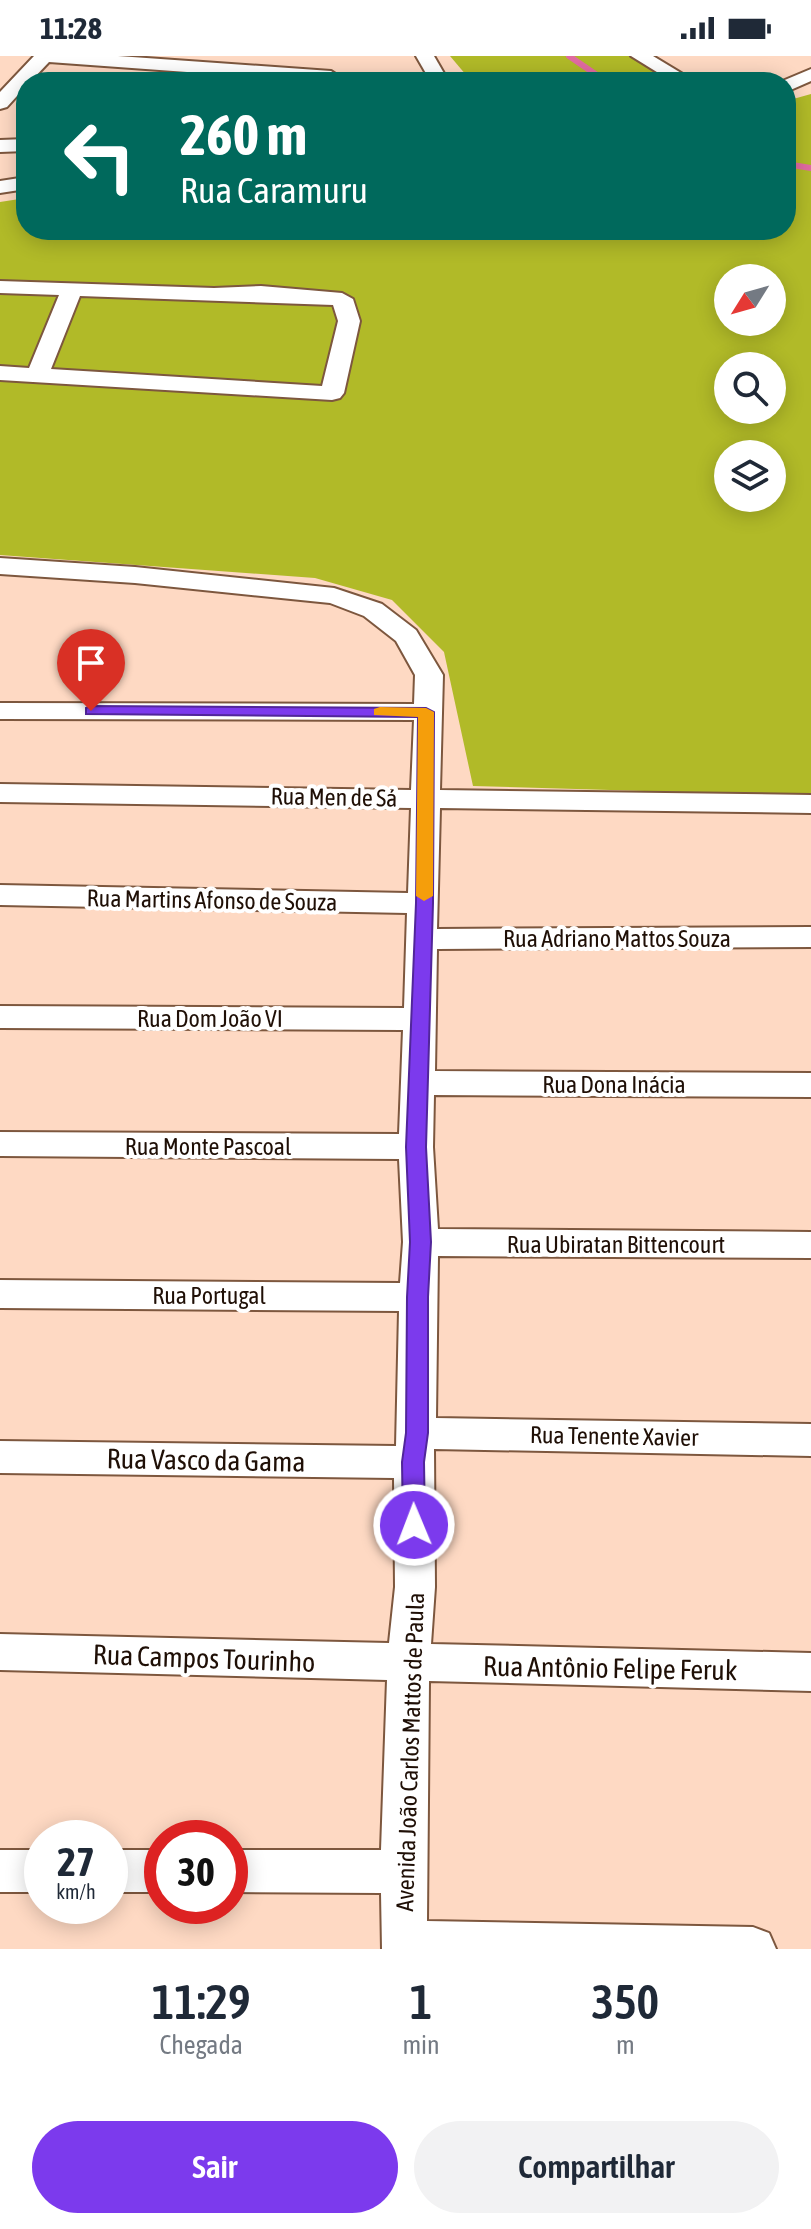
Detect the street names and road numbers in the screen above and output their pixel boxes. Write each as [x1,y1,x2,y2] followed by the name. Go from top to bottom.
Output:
[270,782,398,812] street label: Rua Men de Sá
[86,884,338,916] street label: Rua Martins Afonso de Souza
[503,925,731,952] street label: Rua Adriano Mattos Souza
[137,1005,283,1032] street label: Rua Dom João VI
[542,1071,686,1098] street label: Rua Dona Inácia
[125,1133,292,1160] street label: Rua Monte Pascoal
[507,1231,725,1258] street label: Rua Ubiratan Bittencourt
[152,1282,266,1309] street label: Rua Portugal
[530,1421,699,1451] street label: Rua Tenente Xavier
[106,1442,306,1478] street label: Rua Vasco da Gama
[391,1592,429,1912] street label: Avenida João Carlos Mattos de Paula
[92,1638,316,1678] street label: Rua Campos Tourinho
[483,1650,737,1686] street label: Rua Antônio Felipe Feruk

